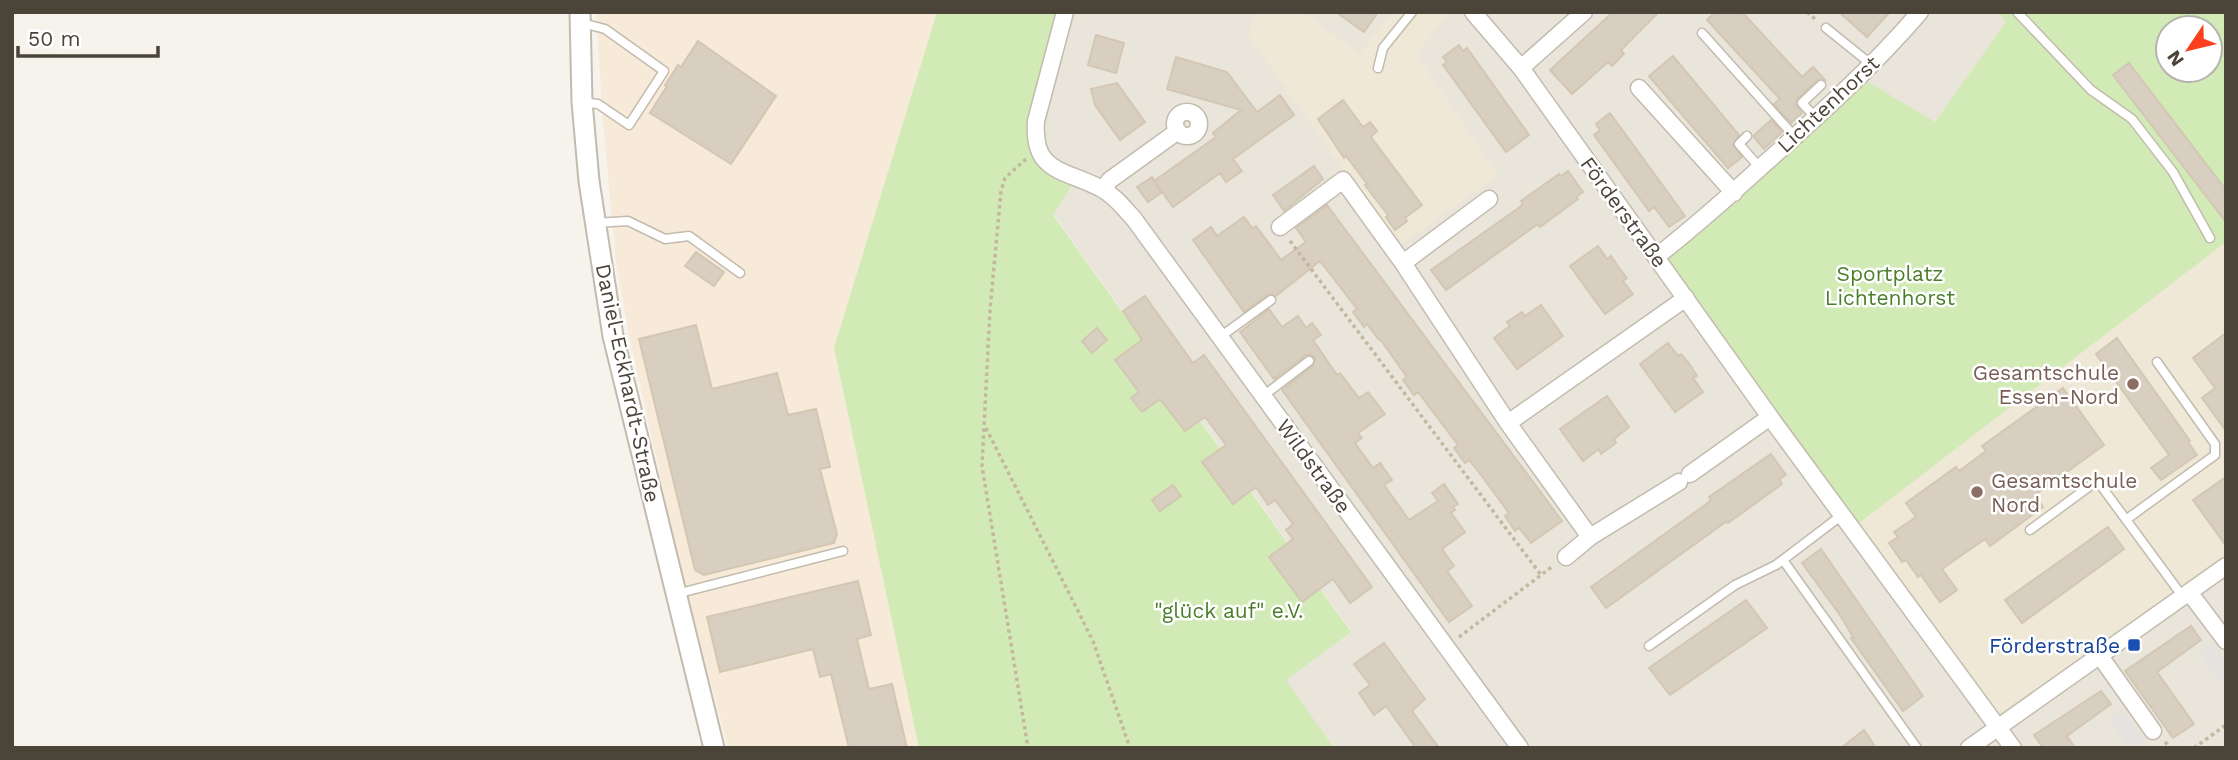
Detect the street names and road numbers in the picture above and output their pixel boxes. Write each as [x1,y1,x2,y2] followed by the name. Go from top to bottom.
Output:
[1772,50,1884,158] street label: Lichtenhorst
[1575,152,1673,272] street label: Förderstraße
[590,261,666,505] street label: Daniel-Eckhardt-Straße
[1271,414,1357,518] street label: Wildstraße

